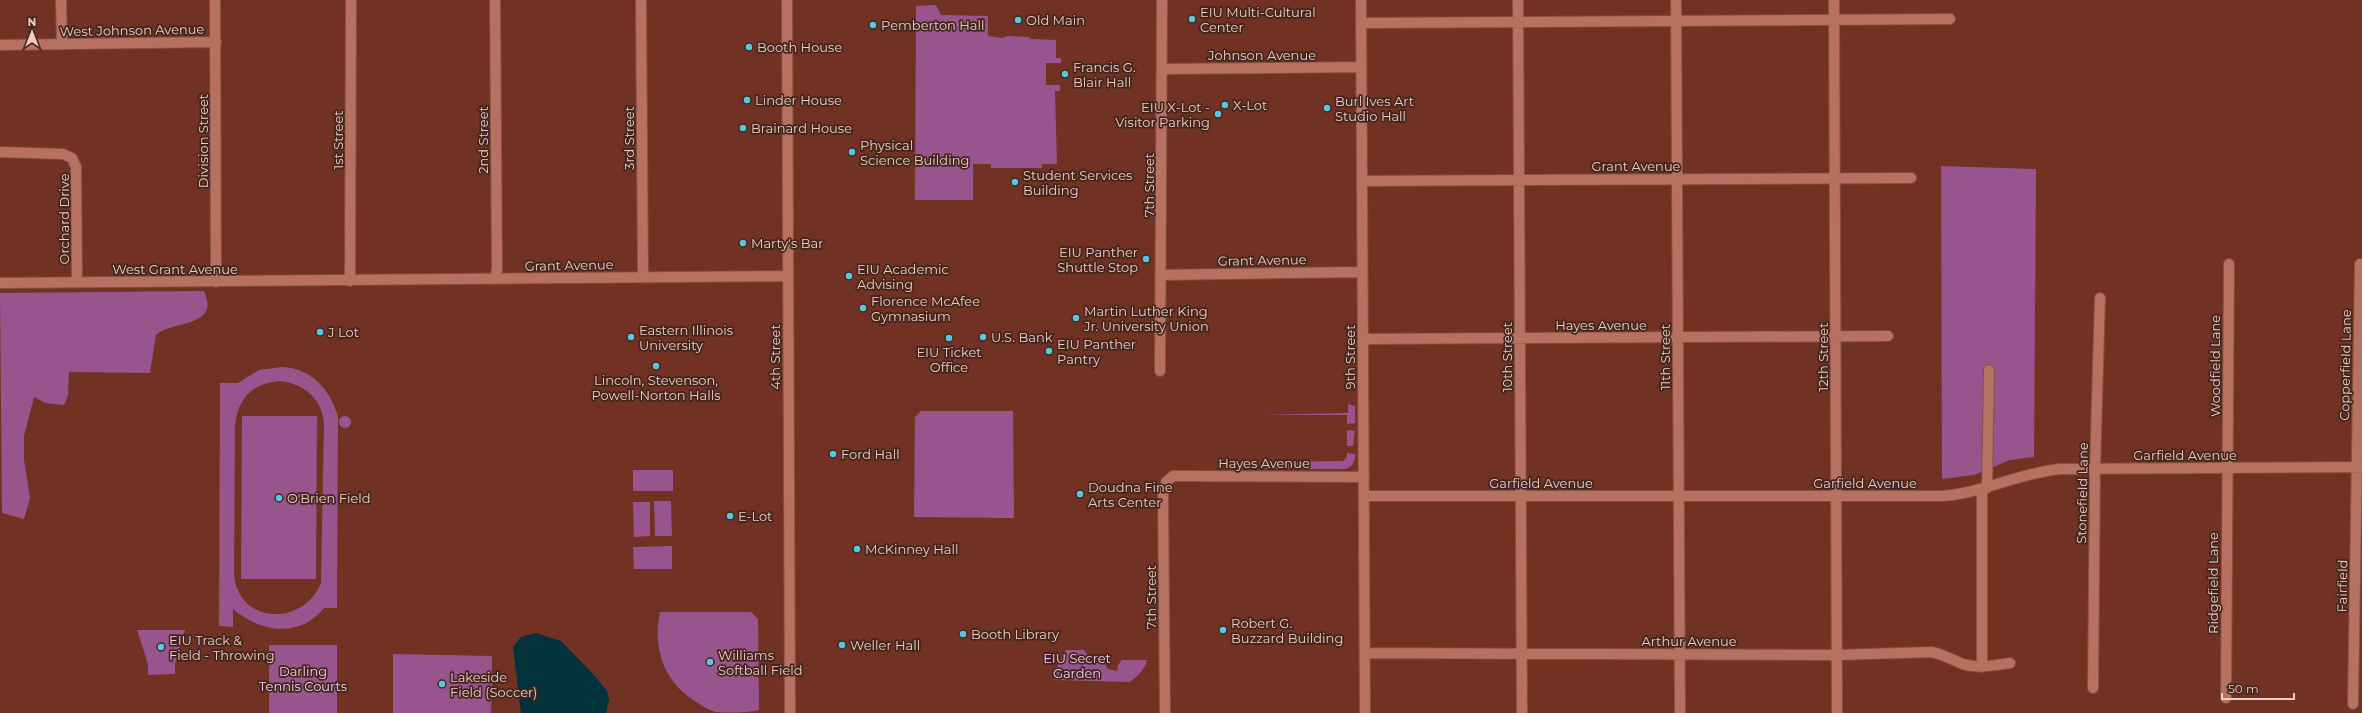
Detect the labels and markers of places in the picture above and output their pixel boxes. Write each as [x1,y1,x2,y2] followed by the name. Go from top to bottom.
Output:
[1200,4,1316,35] place label: EIU Multi-Cultural Center
[1026,12,1085,28] place label: Old Main
[1187,14,1197,24] marker: EIU Multi-Cultural Center
[1013,15,1023,25] marker: Old Main
[881,17,985,33] place label: Pemberton Hall
[868,20,878,30] marker: Pemberton Hall
[757,39,842,55] place label: Booth House
[744,42,754,52] marker: Booth House
[1073,59,1136,90] place label: Francis G. Blair Hall
[1060,69,1070,79] marker: Francis G. Blair Hall
[755,92,842,108] place label: Linder House
[1335,93,1414,124] place label: Burl Ives Art Studio Hall
[742,95,752,105] marker: Linder House
[1233,97,1267,113] place label: X-Lot
[1115,99,1210,130] place label: EIU X-Lot - Visitor Parking
[1220,100,1230,110] marker: X-Lot
[1322,103,1332,113] marker: Burl Ives Art Studio Hall
[1213,109,1223,119] marker: EIU X-Lot - Visitor Parking
[751,120,852,136] place label: Brainard House
[738,123,748,133] marker: Brainard House
[860,137,969,168] place label: Physical Science Building
[847,147,857,157] marker: Physical Science Building
[1023,167,1132,198] place label: Student Services Building
[1010,177,1020,187] marker: Student Services Building
[751,235,823,251] place label: Marty's Bar
[738,238,748,248] marker: Marty's Bar
[1057,244,1138,275] place label: EIU Panther Shuttle Stop
[1141,254,1151,264] marker: EIU Panther Shuttle Stop
[857,261,949,292] place label: EIU Academic Advising
[844,271,854,281] marker: EIU Academic Advising
[871,293,980,324] place label: Florence McAfee Gymnasium
[858,303,868,313] marker: Florence McAfee Gymnasium
[1083,303,1209,334] place label: Martin Luther King Jr. University Union
[1071,313,1081,323] marker: Martin Luther King Jr. University Union
[639,322,733,353] place label: Eastern Illinois University
[327,324,359,340] place label: J Lot
[315,327,325,337] marker: J Lot
[991,329,1053,345] place label: U.S. Bank
[626,332,636,342] marker: Eastern Illinois University
[978,332,988,342] marker: U.S. Bank
[944,333,954,343] marker: EIU Ticket Office
[1057,336,1136,367] place label: EIU Panther Pantry
[916,344,982,375] place label: EIU Ticket Office
[1044,346,1054,356] marker: EIU Panther Pantry
[651,361,661,371] marker: Lincoln, Stevenson, Powell-Norton Halls
[591,372,721,403] place label: Lincoln, Stevenson, Powell-Norton Halls
[841,446,900,462] place label: Ford Hall
[828,449,838,459] marker: Ford Hall
[1088,479,1173,510] place label: Doudna Fine Arts Center
[1075,489,1085,499] marker: Doudna Fine Arts Center
[287,490,371,506] place label: O'Brien Field
[274,493,284,503] marker: O'Brien Field
[738,508,772,524] place label: E-Lot
[725,511,735,521] marker: E-Lot
[865,541,959,557] place label: McKinney Hall
[852,544,862,554] marker: McKinney Hall
[1231,615,1343,646] place label: Robert G. Buzzard Building
[1218,625,1228,635] marker: Robert G. Buzzard Building
[971,626,1060,642] place label: Booth Library
[958,629,968,639] marker: Booth Library
[169,632,275,663] place label: EIU Track & Field - Throwing
[850,637,920,653] place label: Weller Hall
[837,640,847,650] marker: Weller Hall
[156,642,166,652] marker: EIU Track & Field - Throwing
[718,647,803,678] place label: Williams Softball Field
[705,657,715,667] marker: Williams Softball Field
[450,669,537,700] place label: Lakeside Field (Soccer)
[437,679,447,689] marker: Lakeside Field (Soccer)

